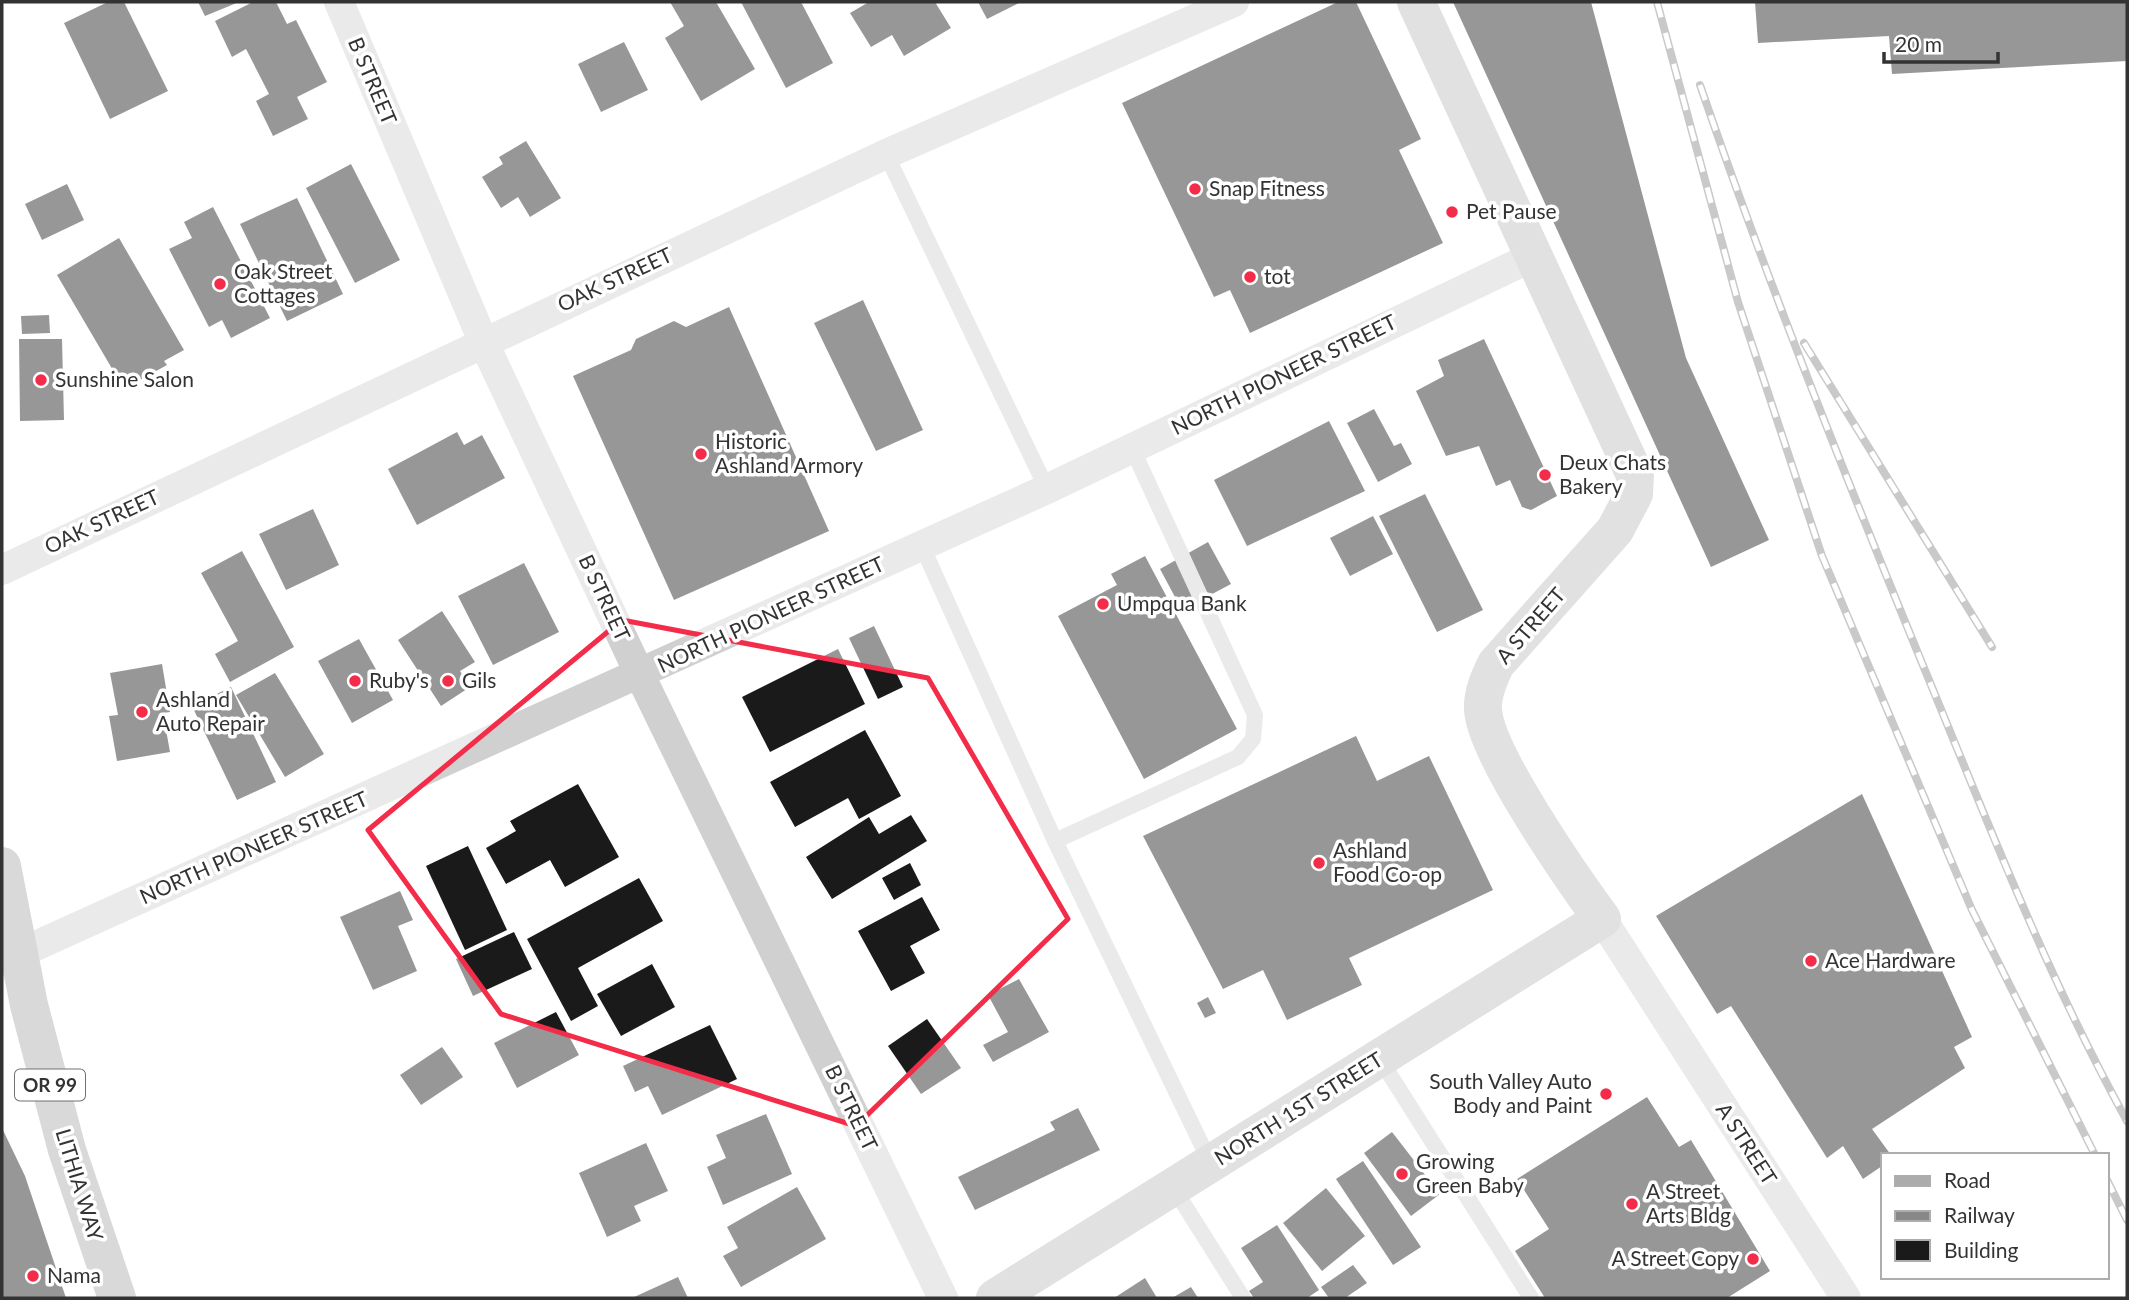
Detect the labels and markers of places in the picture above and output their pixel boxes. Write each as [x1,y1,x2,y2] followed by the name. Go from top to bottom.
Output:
[1209,175,1325,200] place label: Snap Fitness
[1187,181,1203,197] marker: Snap Fitness
[1466,198,1557,223] place label: Pet Pause
[1444,204,1460,220] marker: Pet Pause
[234,258,333,307] place label: Oak Street Cottages
[1264,263,1291,288] place label: tot
[1242,269,1258,285] marker: tot
[212,276,228,292] marker: Oak Street Cottages
[55,366,194,391] place label: Sunshine Salon
[33,372,49,388] marker: Sunshine Salon
[715,428,863,477] place label: Historic Ashland Armory
[693,446,709,462] marker: Historic Ashland Armory
[1559,449,1666,498] place label: Deux Chats Bakery
[1537,467,1553,483] marker: Deux Chats Bakery
[1117,590,1247,615] place label: Umpqua Bank
[1095,596,1111,612] marker: Umpqua Bank
[369,667,429,692] place label: Ruby's
[462,667,496,692] place label: Gils
[347,673,363,689] marker: Ruby's
[440,673,456,689] marker: Gils
[156,686,265,735] place label: Ashland Auto Repair
[134,704,150,720] marker: Ashland Auto Repair
[1333,837,1442,886] place label: Ashland Food Co-op
[1311,855,1327,871] marker: Ashland Food Co-op
[1825,947,1956,972] place label: Ace Hardware
[1803,953,1819,969] marker: Ace Hardware
[1429,1068,1592,1117] place label: South Valley Auto Body and Paint
[1598,1086,1614,1102] marker: South Valley Auto Body and Paint
[1416,1148,1524,1197] place label: Growing Green Baby
[1394,1166,1410,1182] marker: Growing Green Baby
[1646,1178,1731,1227] place label: A Street Arts Bldg
[1624,1196,1640,1212] marker: A Street Arts Bldg
[1611,1245,1739,1270] place label: A Street Copy
[1745,1251,1761,1267] marker: A Street Copy
[47,1262,101,1287] place label: Nama
[25,1268,41,1284] marker: Nama

